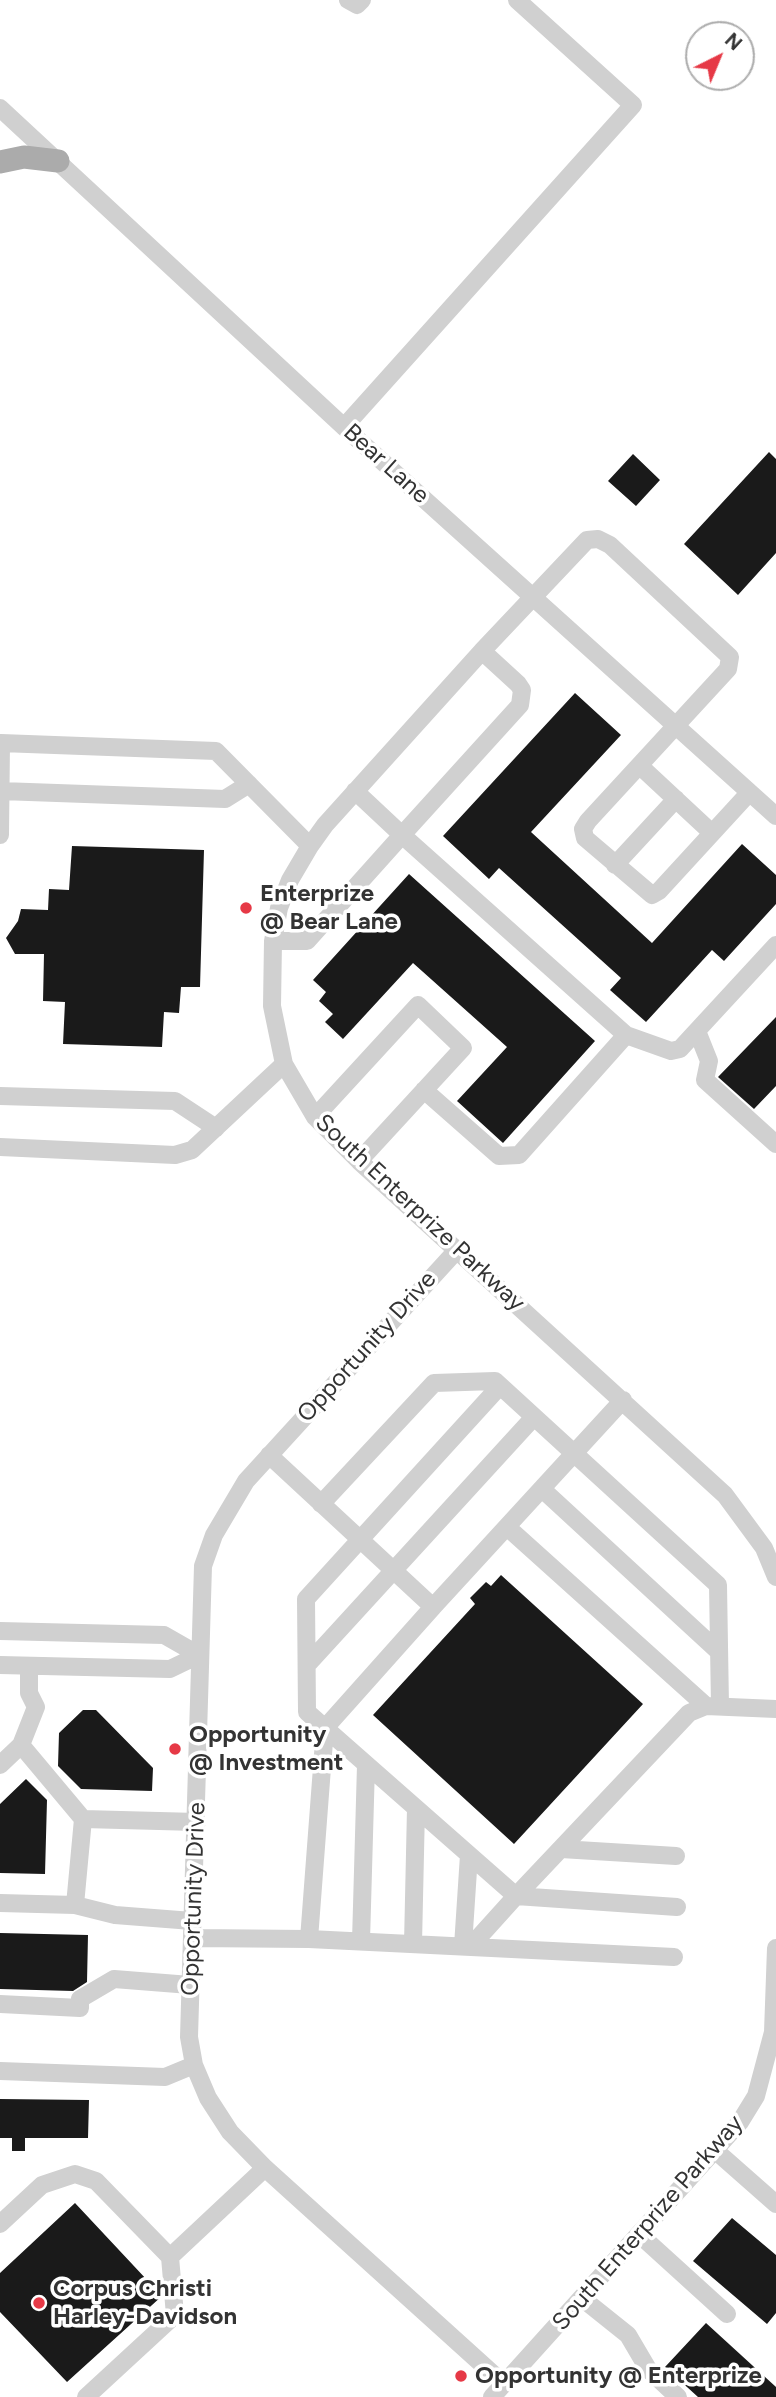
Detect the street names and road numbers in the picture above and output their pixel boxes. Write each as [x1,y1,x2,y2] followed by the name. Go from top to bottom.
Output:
[337,418,435,510] street label: Bear Lane
[309,1108,531,1318] street label: South Enterprize Parkway
[292,1265,442,1429] street label: Opportunity Drive
[176,1802,212,1996] street label: Opportunity Drive
[547,2109,749,2337] street label: South Enterprize Parkway

